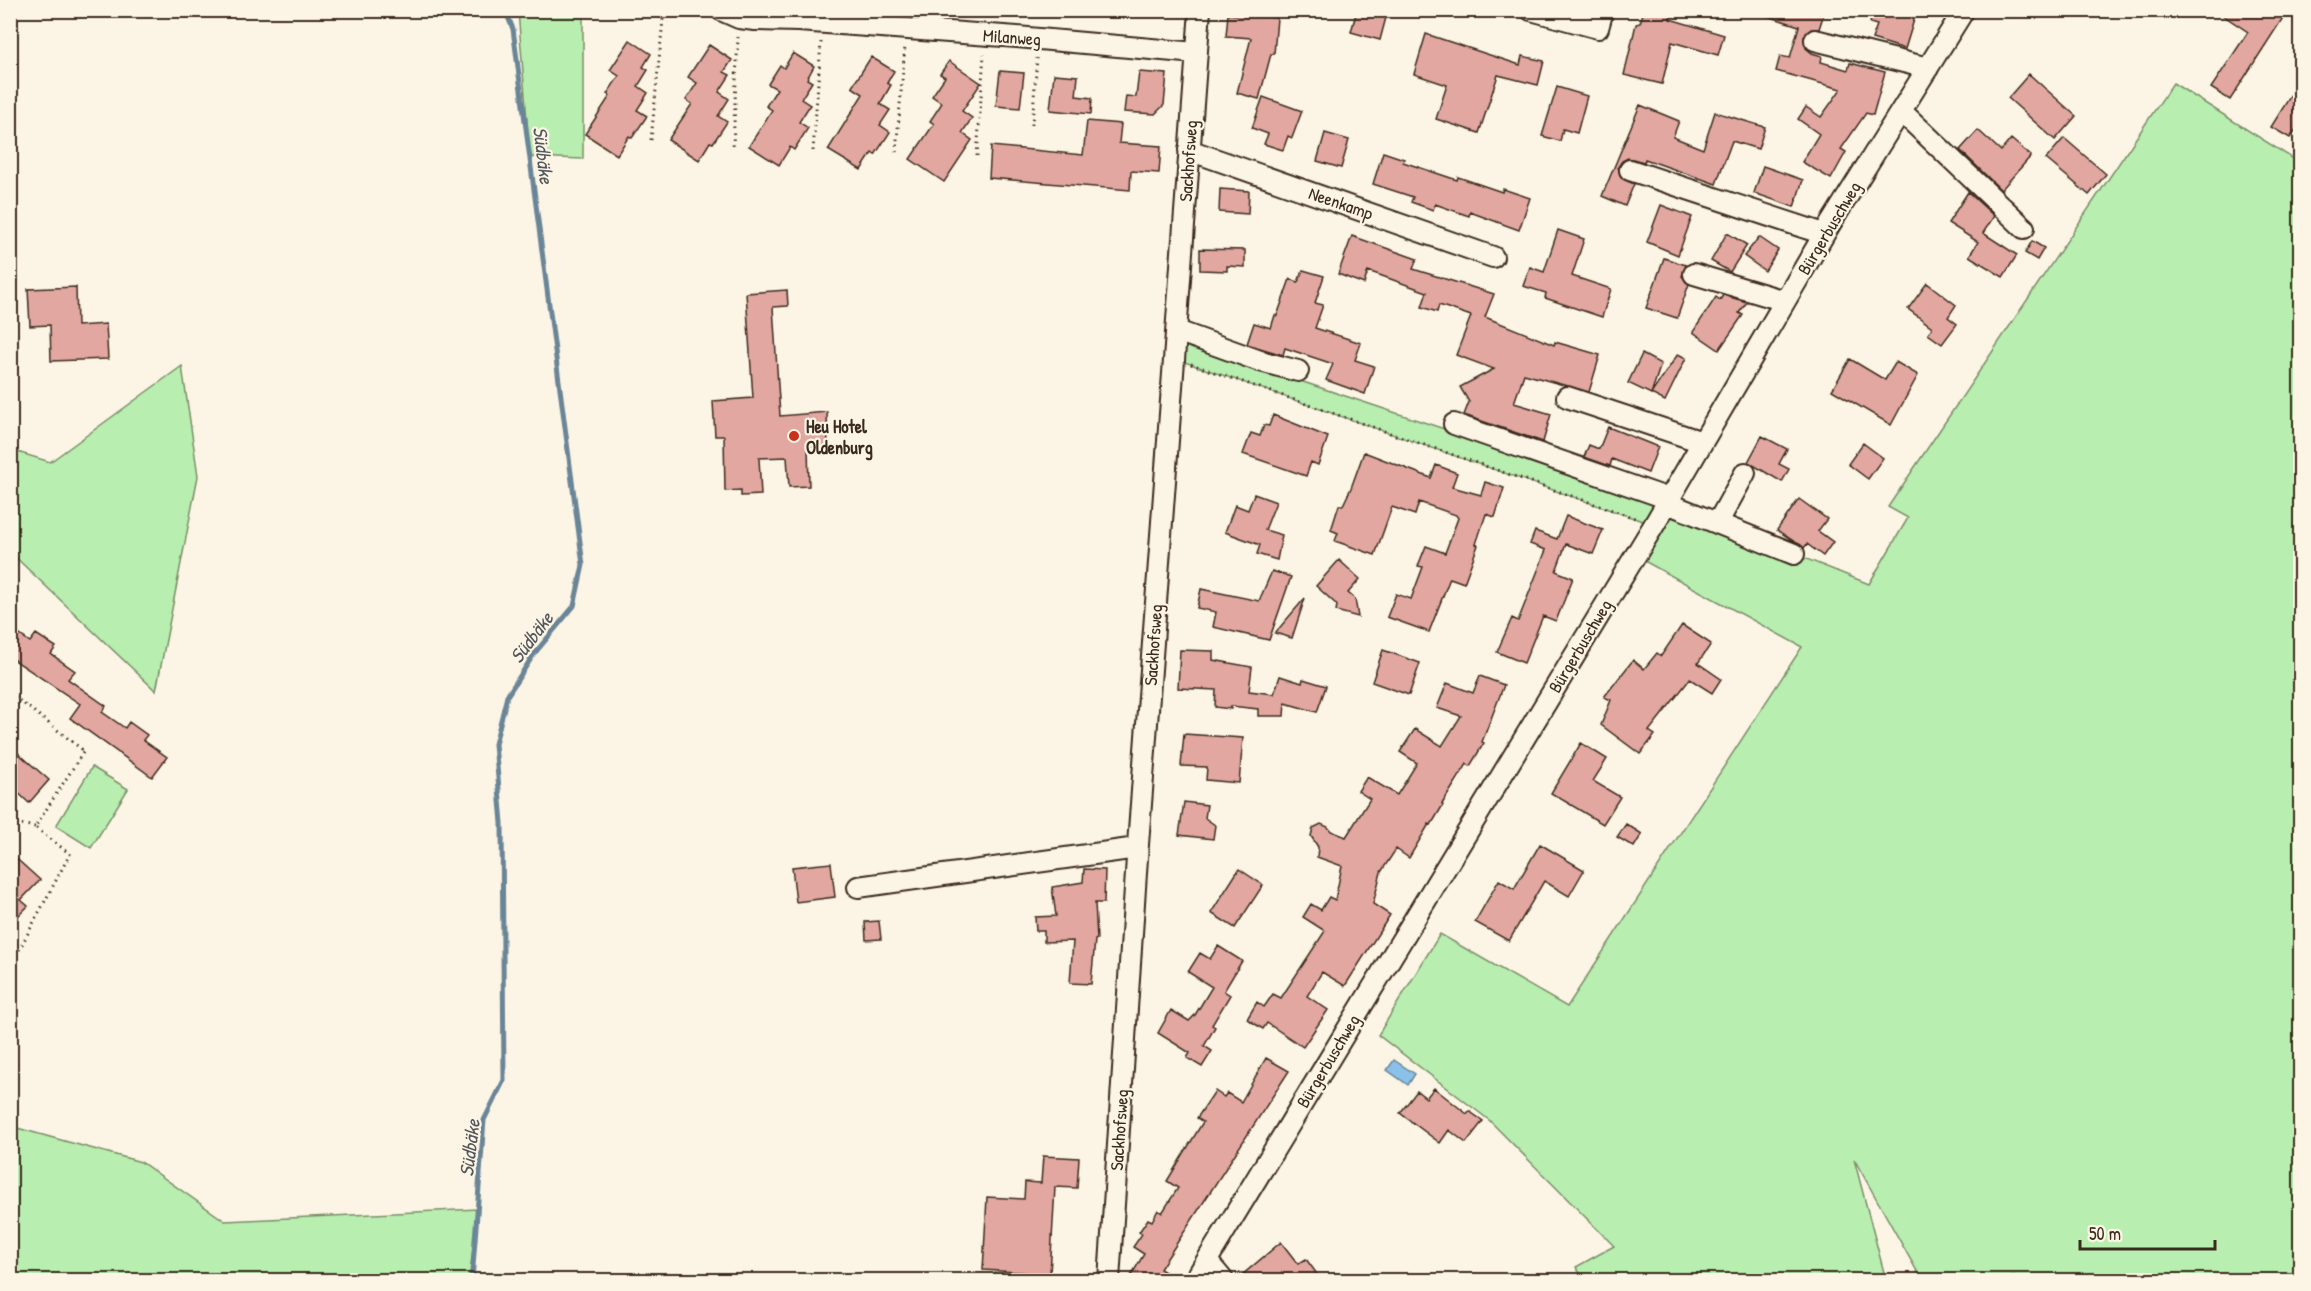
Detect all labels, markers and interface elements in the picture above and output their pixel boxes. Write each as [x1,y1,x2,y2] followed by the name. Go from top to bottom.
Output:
[982,22,1042,52] street label: Milanweg
[1173,119,1203,203] street label: Sackhofsweg
[527,125,561,186] water label: Südbäke
[1791,177,1867,279] street label: Bürgerbuschweg
[1305,180,1377,226] street label: Neenkamp
[806,414,873,461] place label: Heu Hotel Oldenburg
[787,429,801,443] marker: Heu Hotel Oldenburg
[1542,595,1618,697] street label: Bürgerbuschweg
[1138,603,1168,687] street label: Sackhofsweg
[503,605,560,668] water label: Südbäke
[1290,1010,1366,1112] street label: Bürgerbuschweg
[1104,1088,1134,1172] street label: Sackhofsweg
[452,1117,486,1178] water label: Südbäke
[2080,1213,2215,1251] scale bar
[2089,1221,2121,1246] text: 50 m

